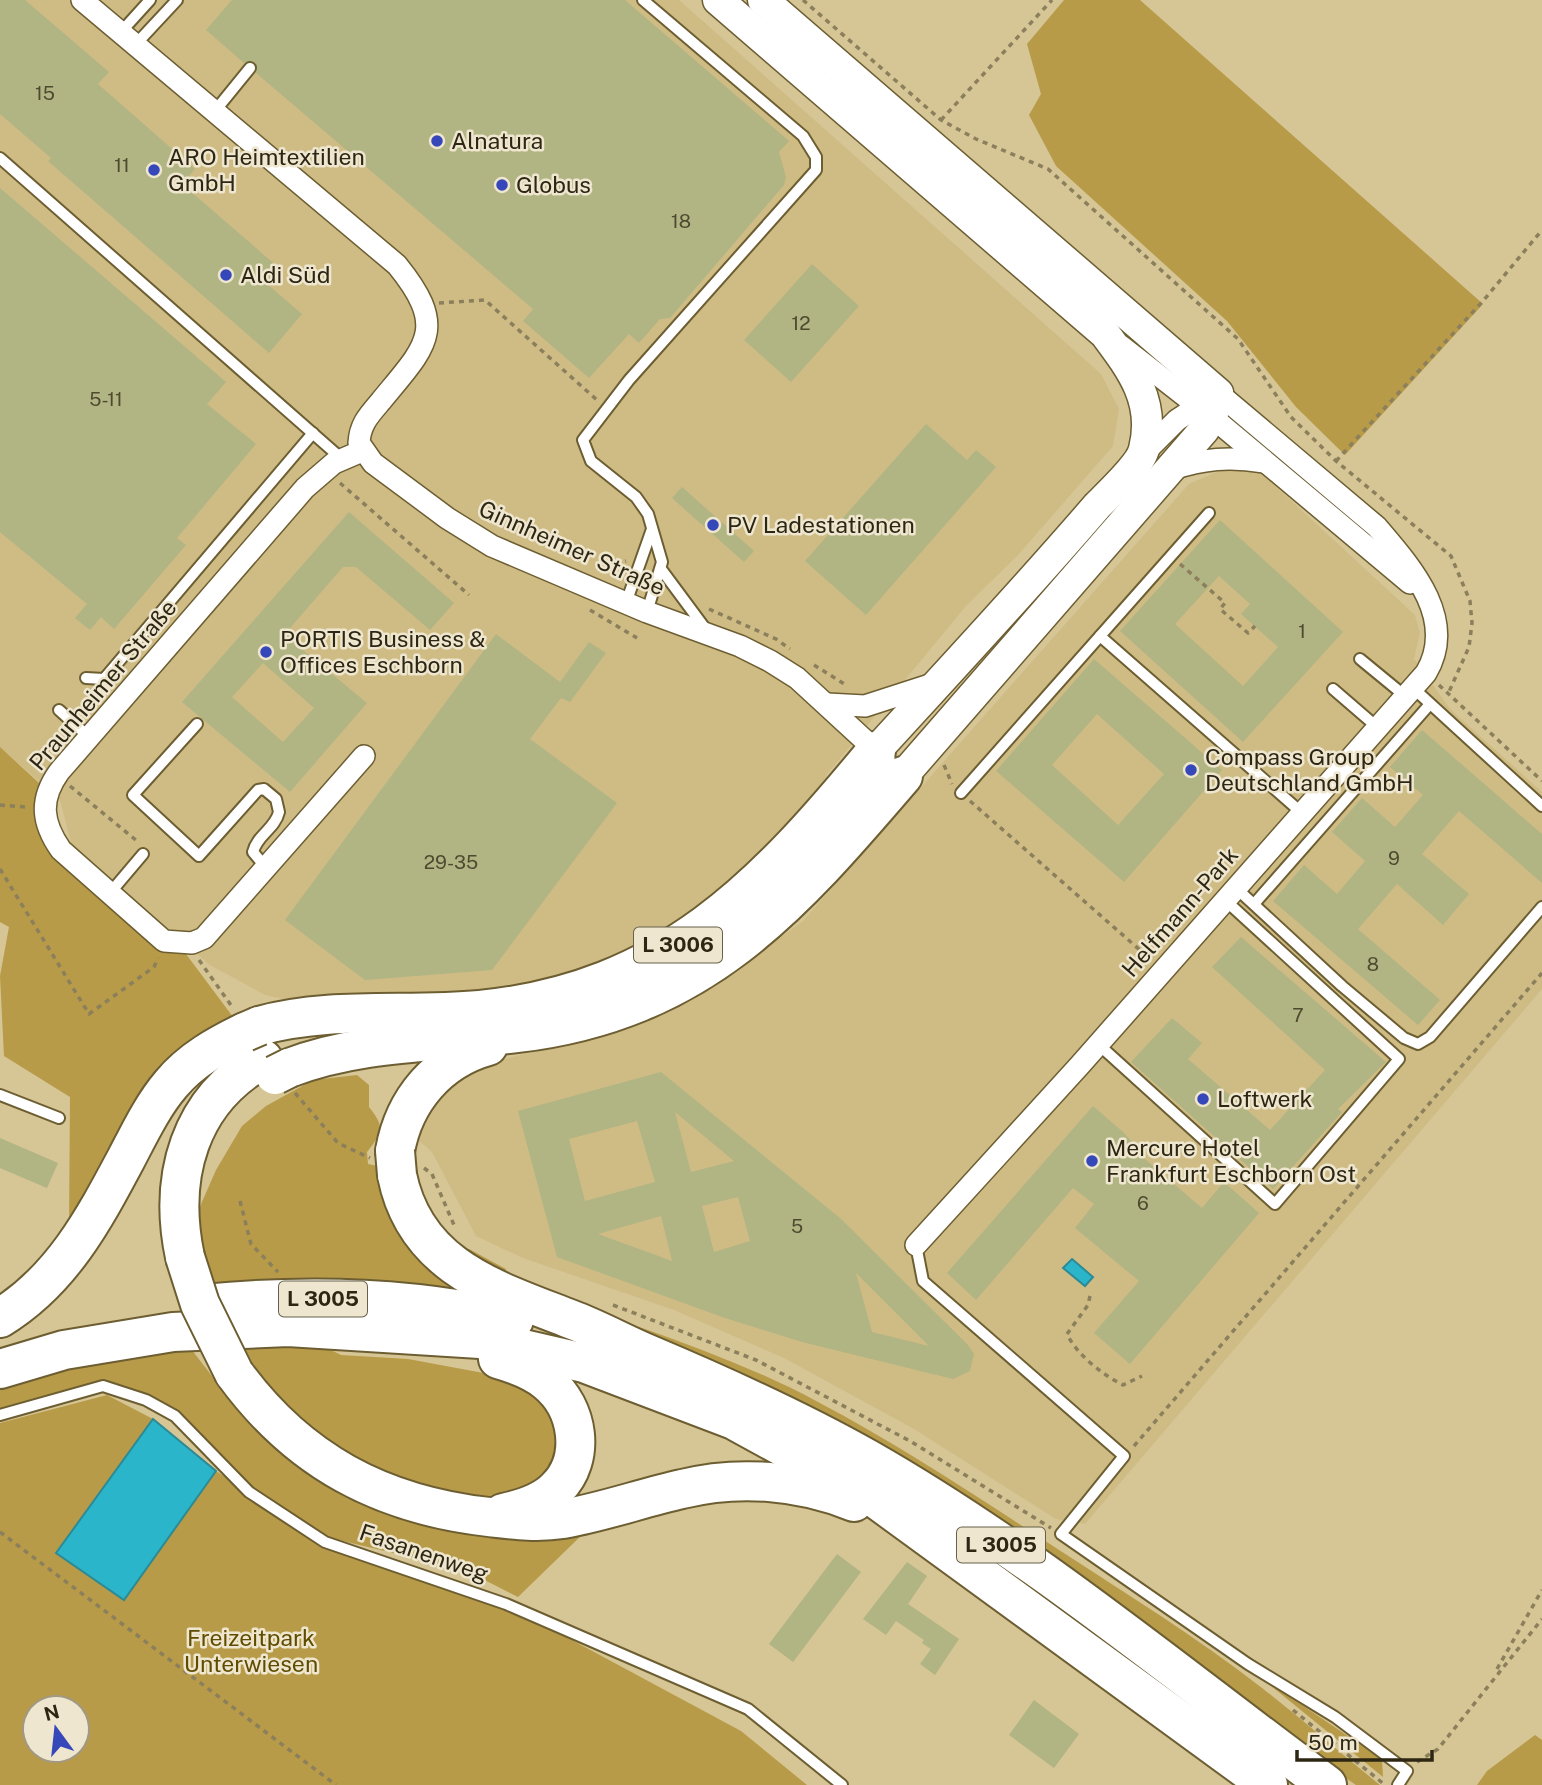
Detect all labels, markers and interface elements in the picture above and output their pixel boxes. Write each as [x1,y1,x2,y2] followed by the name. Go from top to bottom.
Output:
[35,82,55,104] house number: 15
[451,127,543,154] place label: Alnatura
[429,133,445,149] marker: Alnatura
[168,143,365,196] place label: ARO Heimtextilien GmbH
[114,154,130,176] house number: 11
[146,162,162,178] marker: ARO Heimtextilien GmbH
[516,171,591,198] place label: Globus
[494,177,510,193] marker: Globus
[671,210,691,232] house number: 18
[240,261,330,288] place label: Aldi Süd
[218,267,234,283] marker: Aldi Süd
[791,312,811,334] house number: 12
[89,388,123,410] house number: 5-11
[475,494,669,601] street label: Ginnheimer Straße
[727,511,915,538] place label: PV Ladestationen
[705,517,721,533] marker: PV Ladestationen
[23,594,182,775] street label: Praunheimer Straße
[1298,620,1306,642] house number: 1
[280,625,486,678] place label: PORTIS Business & Offices Eschborn
[258,644,274,660] marker: PORTIS Business & Offices Eschborn
[1205,743,1414,796] place label: Compass Group Deutschland GmbH
[1183,762,1199,778] marker: Compass Group Deutschland GmbH
[1116,841,1243,982] street label: Helfmann-Park
[1388,847,1400,869] house number: 9
[424,851,478,873] house number: 29-35
[634,928,722,962] road number: L 3006
[1367,953,1379,975] house number: 8
[1292,1004,1304,1026] house number: 7
[1217,1085,1312,1112] place label: Loftwerk
[1195,1091,1211,1107] marker: Loftwerk
[1106,1134,1356,1187] place label: Mercure Hotel Frankfurt Eschborn Ost
[1084,1153,1100,1169] marker: Mercure Hotel Frankfurt Eschborn Ost
[1137,1192,1149,1214] house number: 6
[791,1215,803,1237] house number: 5
[279,1282,367,1316] road number: L 3005
[356,1518,492,1587] street label: Fasanenweg
[957,1528,1045,1562] road number: L 3005
[184,1624,318,1677] park label: Freizeitpark Unterwiesen
[21,1694,91,1764] north arrow
[42,1700,62,1725] text: N
[1297,1718,1432,1762] scale bar
[1308,1730,1358,1755] text: 50 m

